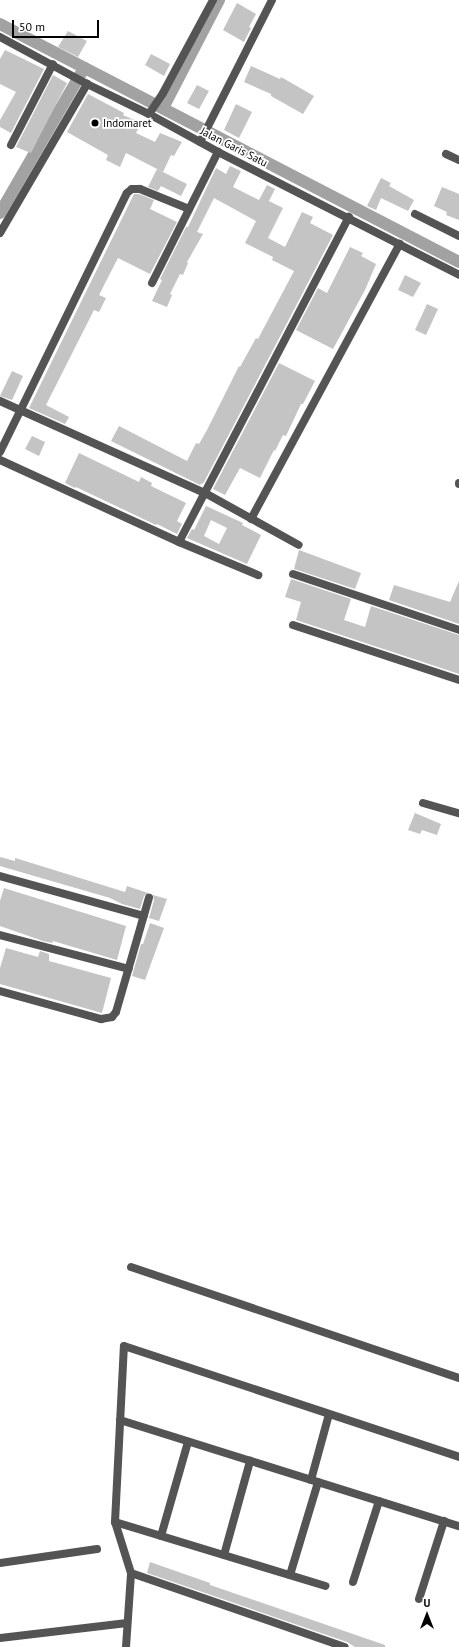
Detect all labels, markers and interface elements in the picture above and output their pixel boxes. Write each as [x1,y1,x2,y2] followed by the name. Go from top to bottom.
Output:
[14,12,101,38] scale bar
[19,19,45,34] text: 50 m
[103,116,151,130] place label: Indomaret
[90,118,100,128] marker: Indomaret
[198,124,270,170] street label: Jalan Garis Satu
[407,1595,447,1635] north arrow
[424,1596,430,1610] text: U

